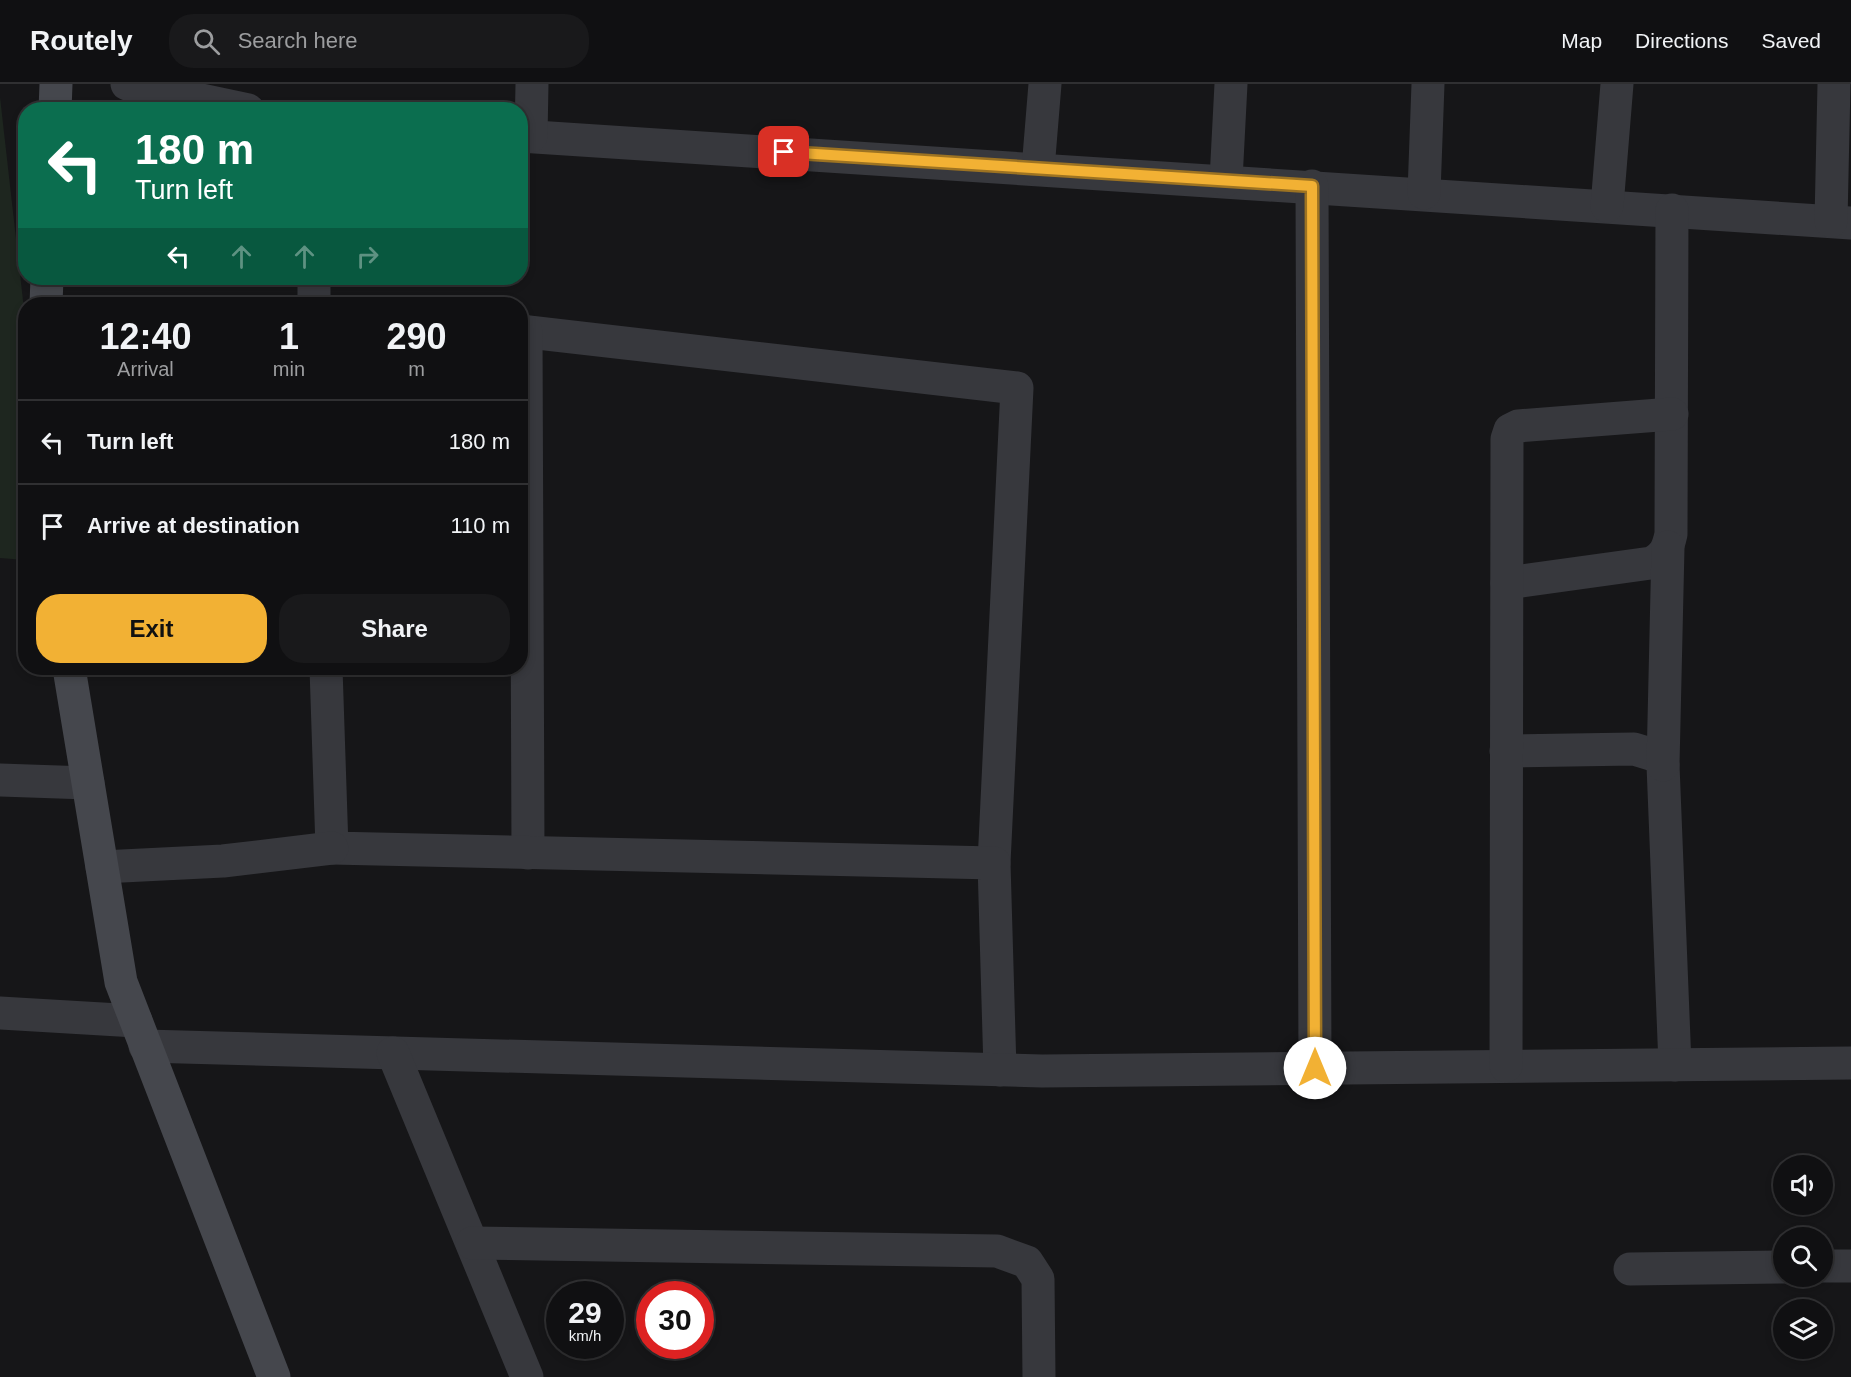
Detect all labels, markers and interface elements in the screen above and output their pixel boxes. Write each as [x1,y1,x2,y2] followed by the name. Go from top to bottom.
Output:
[169,14,589,68] search box
[30,25,133,56] text: Routely
[190,25,223,58] icon: search
[238,28,358,53] text: Search here
[1561,29,1602,52] text: Map
[1635,29,1728,52] text: Directions
[1761,29,1821,52] text: Saved
[36,126,114,204] icon: left
[135,126,254,173] text: 180 m
[758,126,809,177] pin
[767,135,800,168] icon: arrive
[135,175,233,205] text: Turn left
[162,240,195,273] icon: left
[225,240,258,273] icon: ahead
[288,240,321,273] icon: ahead
[351,240,384,273] icon: right
[99,316,191,357] text: 12:40
[279,316,299,357] text: 1
[386,316,447,357] text: 290
[117,358,174,380] text: Arrival
[273,358,305,380] text: min
[408,358,425,380] text: m
[36,426,69,459] icon: left
[87,429,173,454] text: Turn left
[449,429,510,454] text: 180 m
[36,510,69,543] icon: arrive
[87,513,300,538] text: Arrive at destination
[450,513,510,538] text: 110 m
[36,594,267,663] button: Exit
[279,594,510,663] button: Share
[1283,1036,1347,1100] position arrow
[1773,1155,1833,1359] map controls
[1773,1155,1833,1215] button: sound
[1773,1227,1833,1287] button: search
[636,1281,714,1359] speed limit sign: 30
[568,1296,602,1329] text: 29
[1773,1299,1833,1359] button: layers
[569,1327,601,1344] text: km/h

